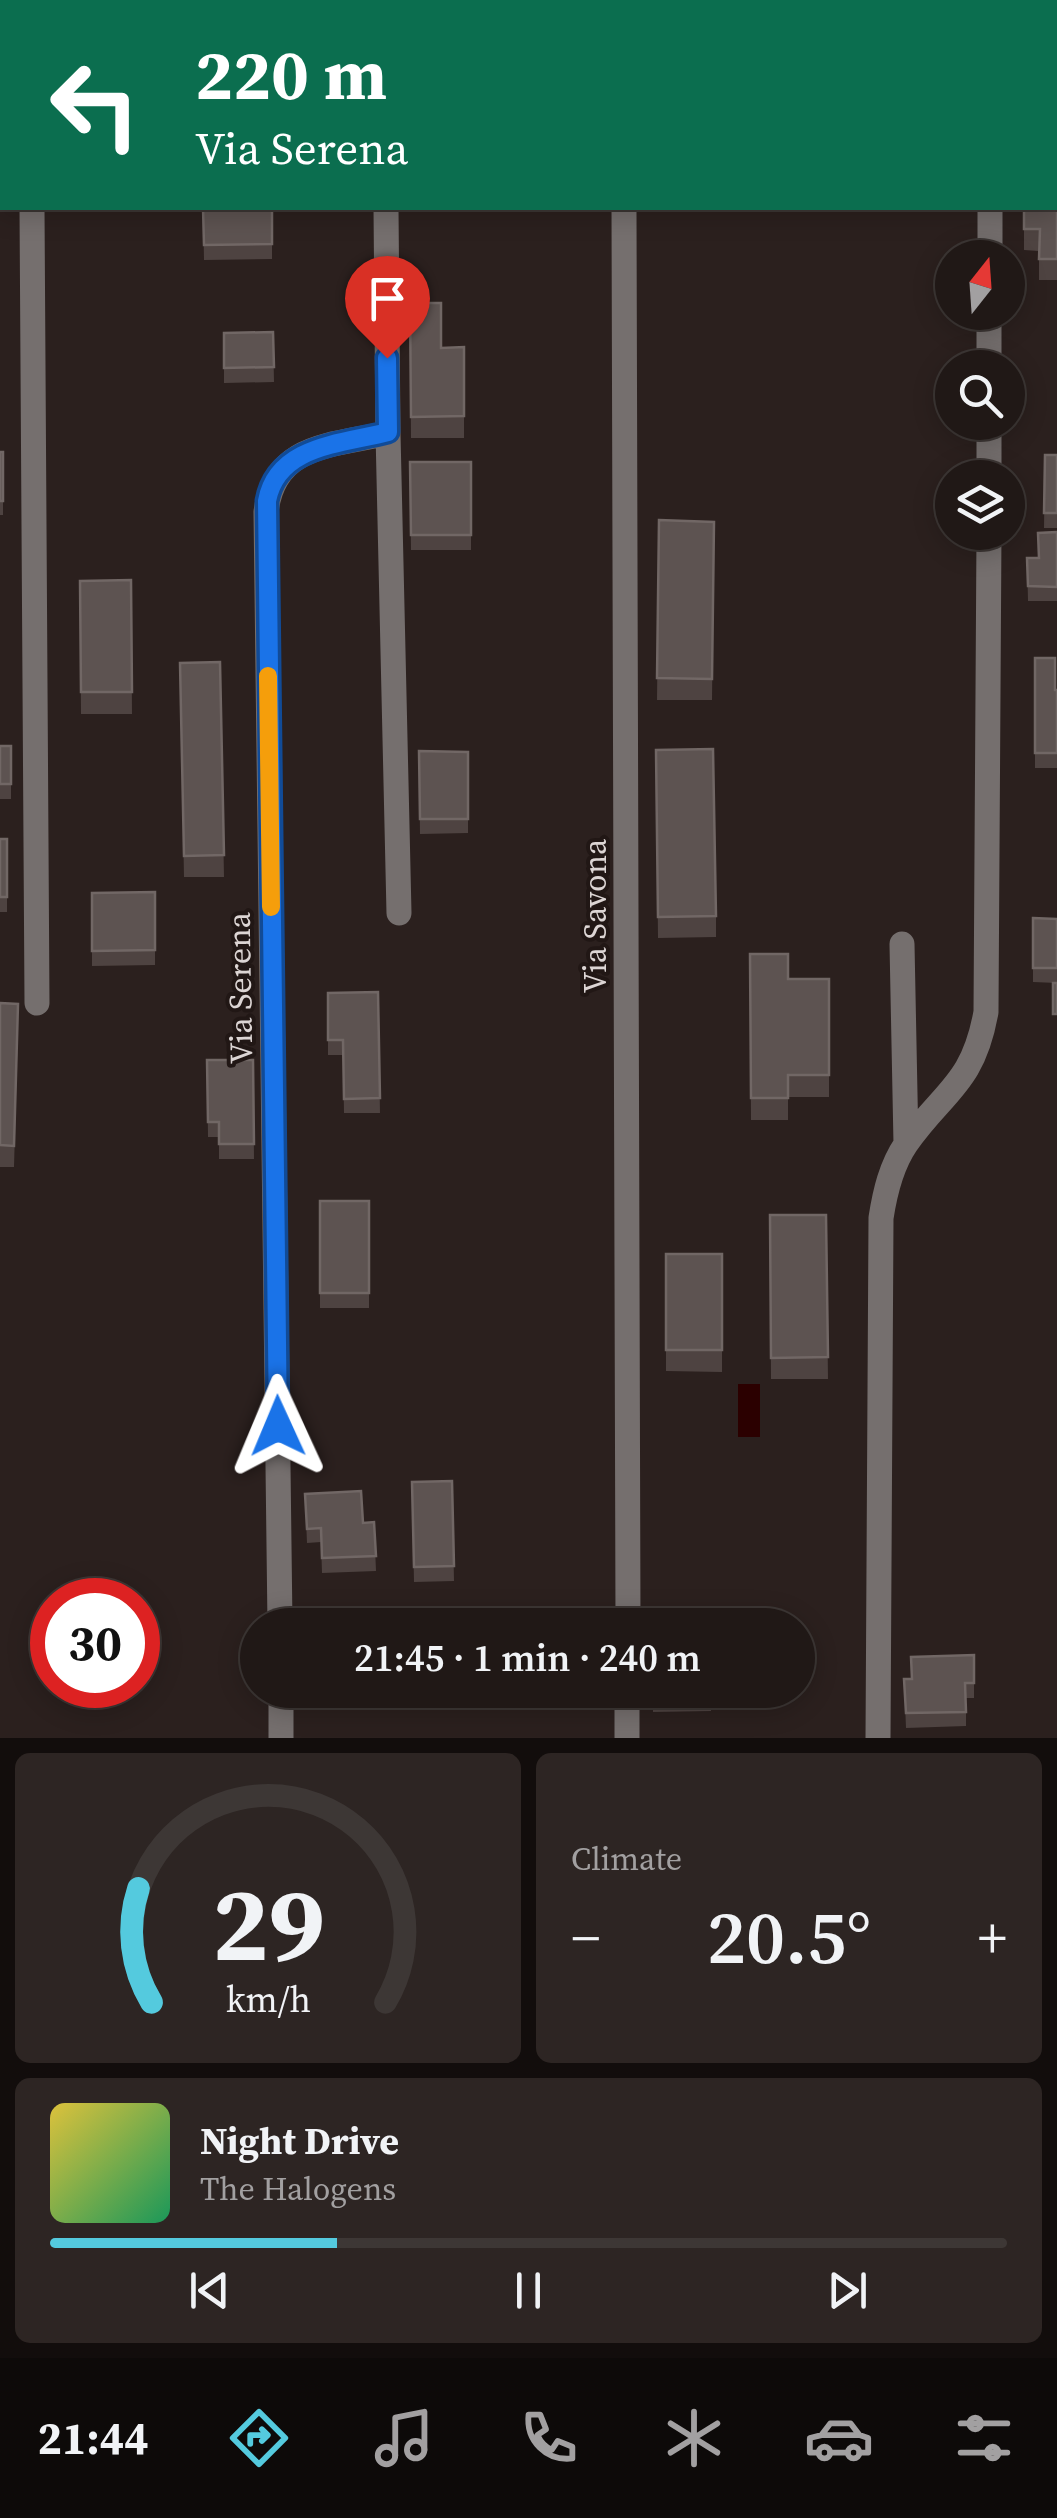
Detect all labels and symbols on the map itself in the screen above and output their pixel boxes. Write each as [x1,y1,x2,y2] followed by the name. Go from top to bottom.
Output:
[935,240,1025,330] north arrow
[345,256,430,359] pin
[573,838,617,993] street label: Via Savona
[217,911,263,1064] street label: Via Serena
[226,1374,330,1478] position arrow
[30,1578,160,1708] speed limit sign: 30

